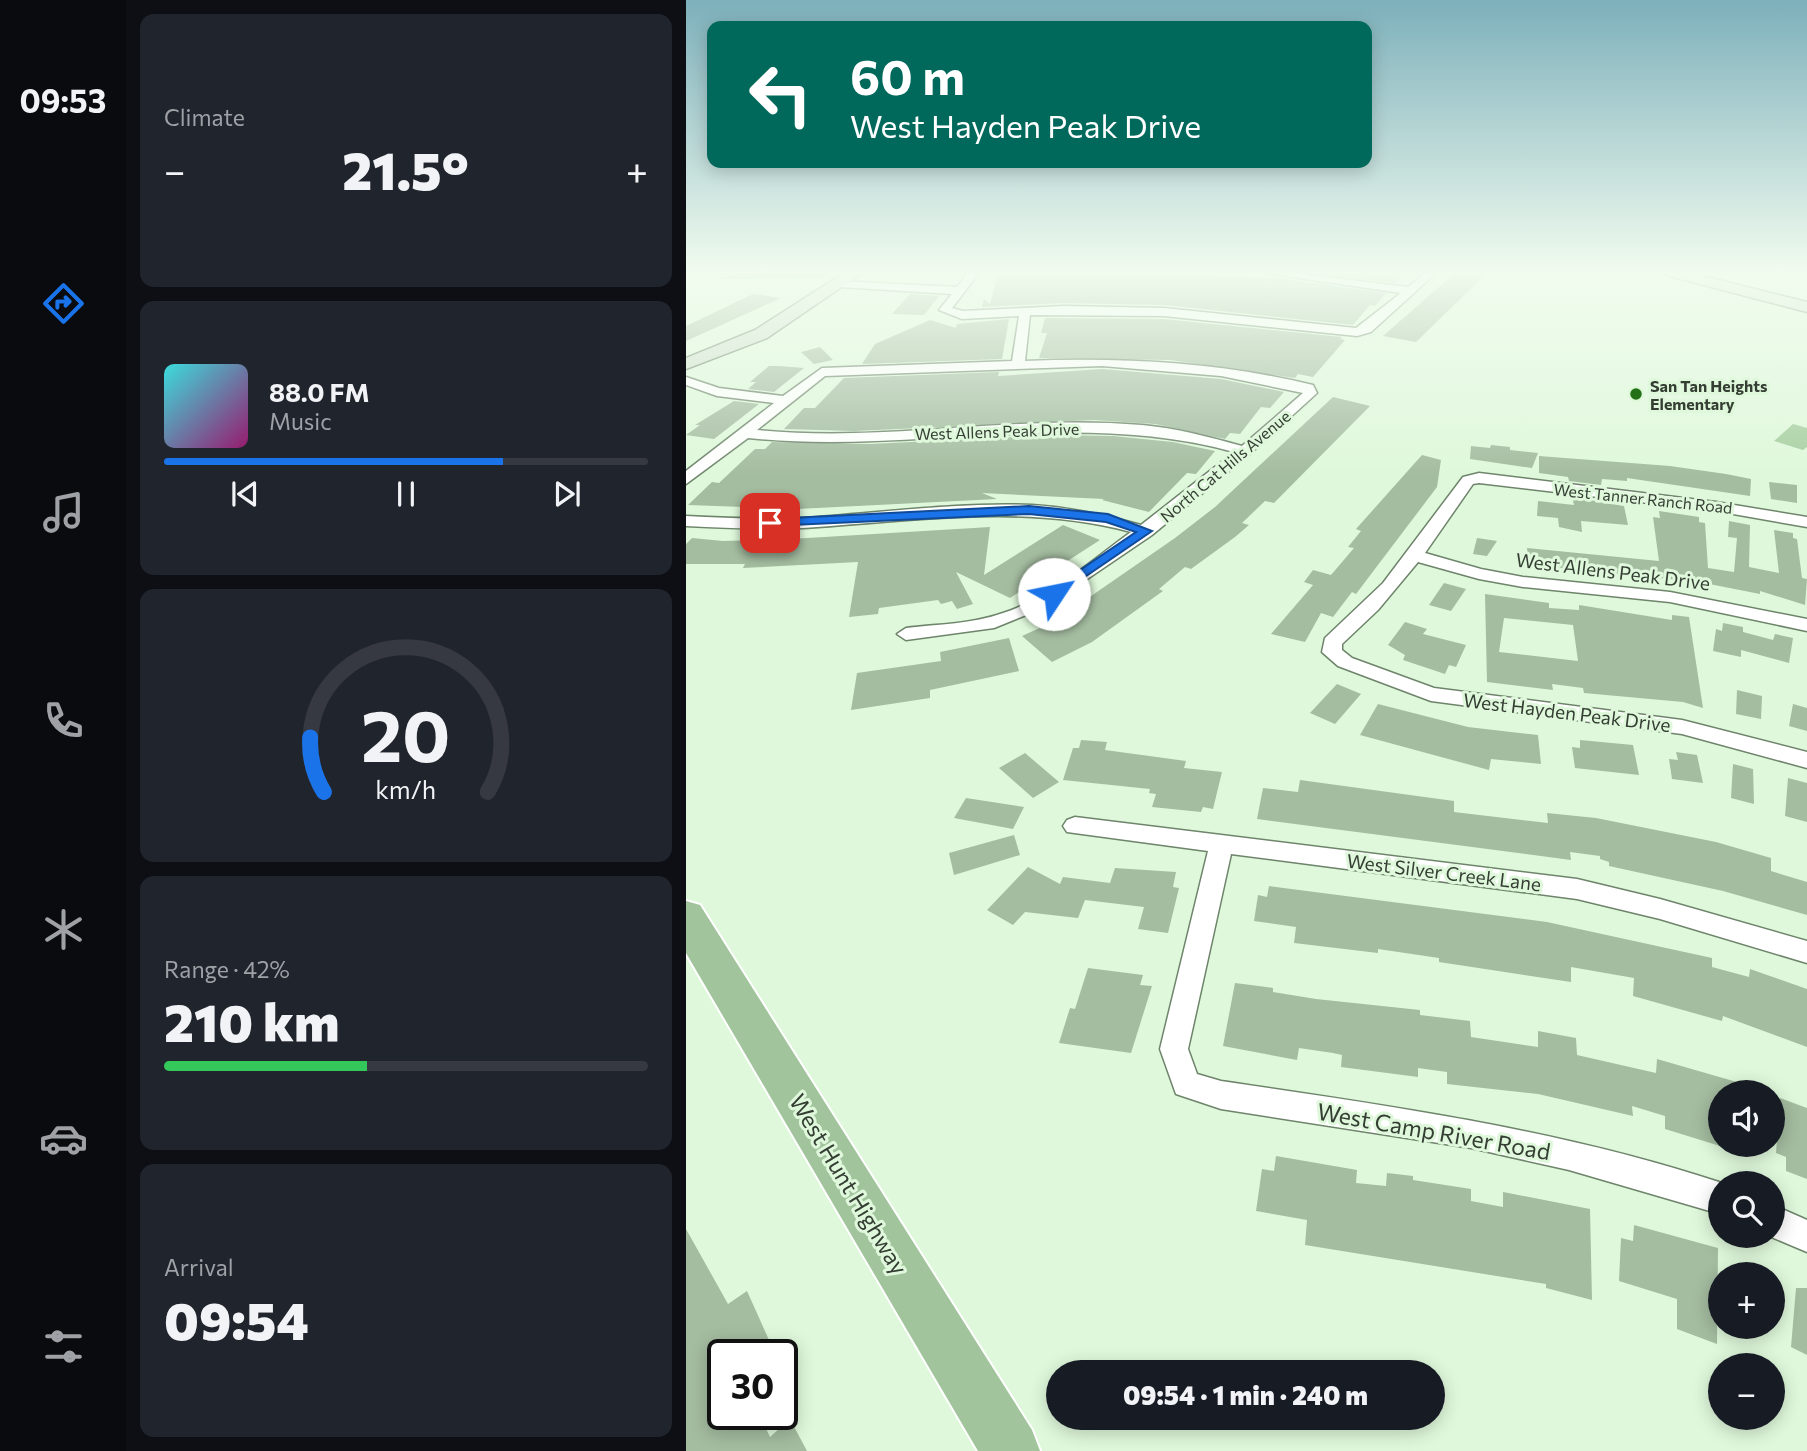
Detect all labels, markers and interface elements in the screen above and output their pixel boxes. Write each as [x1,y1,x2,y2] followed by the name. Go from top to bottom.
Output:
[850,45,965,105] text: 60 m
[735,49,826,140] icon: left
[20,80,106,120] text: 09:53
[164,103,245,131] text: Climate
[850,105,1201,145] text: West Hayden Peak Drive
[342,137,469,201] text: 21.5°
[164,146,186,193] text: −
[626,146,648,193] text: +
[39,279,88,328] icon: directions
[269,376,370,407] text: 88.0 FM
[1650,376,1767,413] place label: San Tan Heights Elementary
[1628,386,1644,402] marker: San Tan Heights Elementary
[1156,406,1294,526] street label: North Cat Hills Avenue
[269,407,332,435] text: Music
[914,419,1080,443] street label: West Allens Peak Drive
[226,475,264,513] icon: previous
[387,475,425,513] icon: pause
[548,475,586,513] icon: next
[1553,479,1733,517] street label: West Tanner Ranch Road
[39,488,88,537] icon: music
[740,493,800,553] pin
[751,504,789,542] icon: arrive
[1515,548,1711,594] street label: West Allens Peak Drive
[1017,557,1091,631] position arrow
[361,688,451,777] text: 20
[1462,688,1672,736] street label: West Hayden Peak Drive
[39,696,88,745] icon: phone
[376,773,436,803] text: km/h
[1346,849,1542,895] street label: West Silver Creek Lane
[39,905,88,954] icon: climate
[164,955,290,983] text: Range · 42%
[164,989,339,1053] text: 210 km
[1708,1080,1785,1430] map controls
[1708,1080,1785,1157] button: sound
[784,1089,914,1279] street label: West Hunt Highway
[1315,1097,1553,1165] street label: West Camp River Road
[39,1114,88,1163] icon: car
[1708,1171,1785,1248] button: search
[164,1253,234,1281] text: Arrival
[1708,1262,1785,1339] button: +
[164,1287,309,1351] text: 09:54
[39,1322,88,1371] icon: filters
[707,1339,798,1430] speed limit sign: 30
[1708,1353,1785,1430] button: −
[1123,1379,1368,1410] text: 09:54 · 1 min · 240 m

